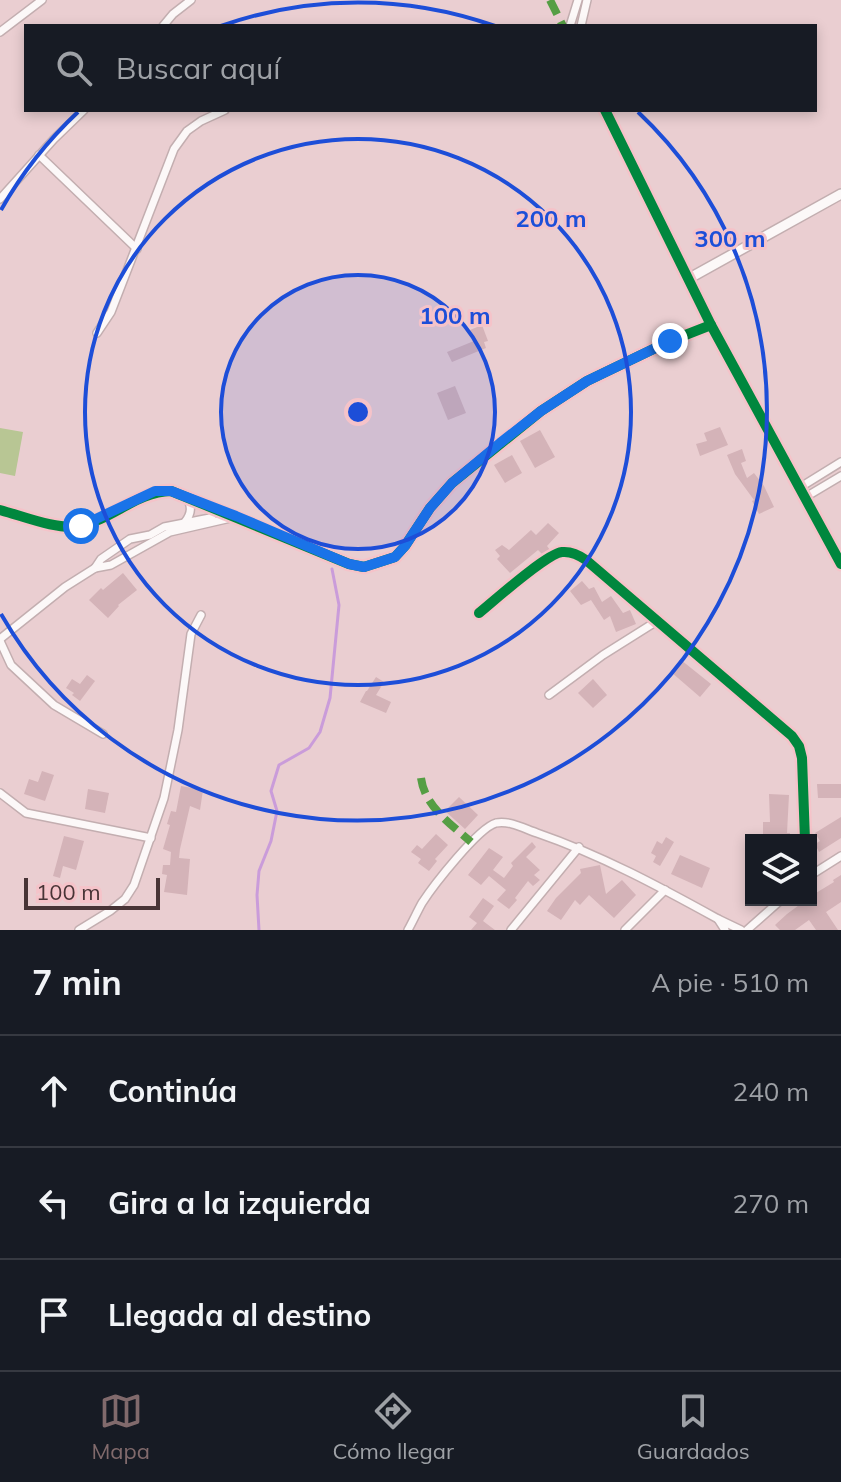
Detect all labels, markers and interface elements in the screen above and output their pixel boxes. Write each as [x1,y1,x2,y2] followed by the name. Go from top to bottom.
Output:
[24,24,817,112] search box
[52,46,96,90] icon: search
[116,49,281,87] text: Buscar aquí
[515,203,587,233] text: 200 m
[694,223,766,253] text: 300 m
[419,300,491,330] text: 100 m
[652,323,688,359] route end
[344,398,372,426] centre of rings
[63,508,99,544] route start
[745,834,817,906] map controls
[745,834,817,906] button: layers
[24,874,160,910] scale bar
[36,878,101,906] text: 100 m
[32,961,122,1004] text: 7 min
[651,966,809,999] text: A pie · 510 m
[32,1069,76,1113] icon: ahead
[108,1072,237,1110] text: Continúa
[733,1075,809,1108] text: 240 m
[32,1181,76,1225] icon: left
[108,1184,371,1222] text: Gira a la izquierda
[733,1187,809,1220] text: 270 m
[32,1293,76,1337] icon: arrive
[108,1296,371,1334] text: Llegada al destino
[91,1389,150,1465] tab: Mapa
[333,1389,454,1465] tab: Cómo llegar
[637,1389,750,1465] tab: Guardados

